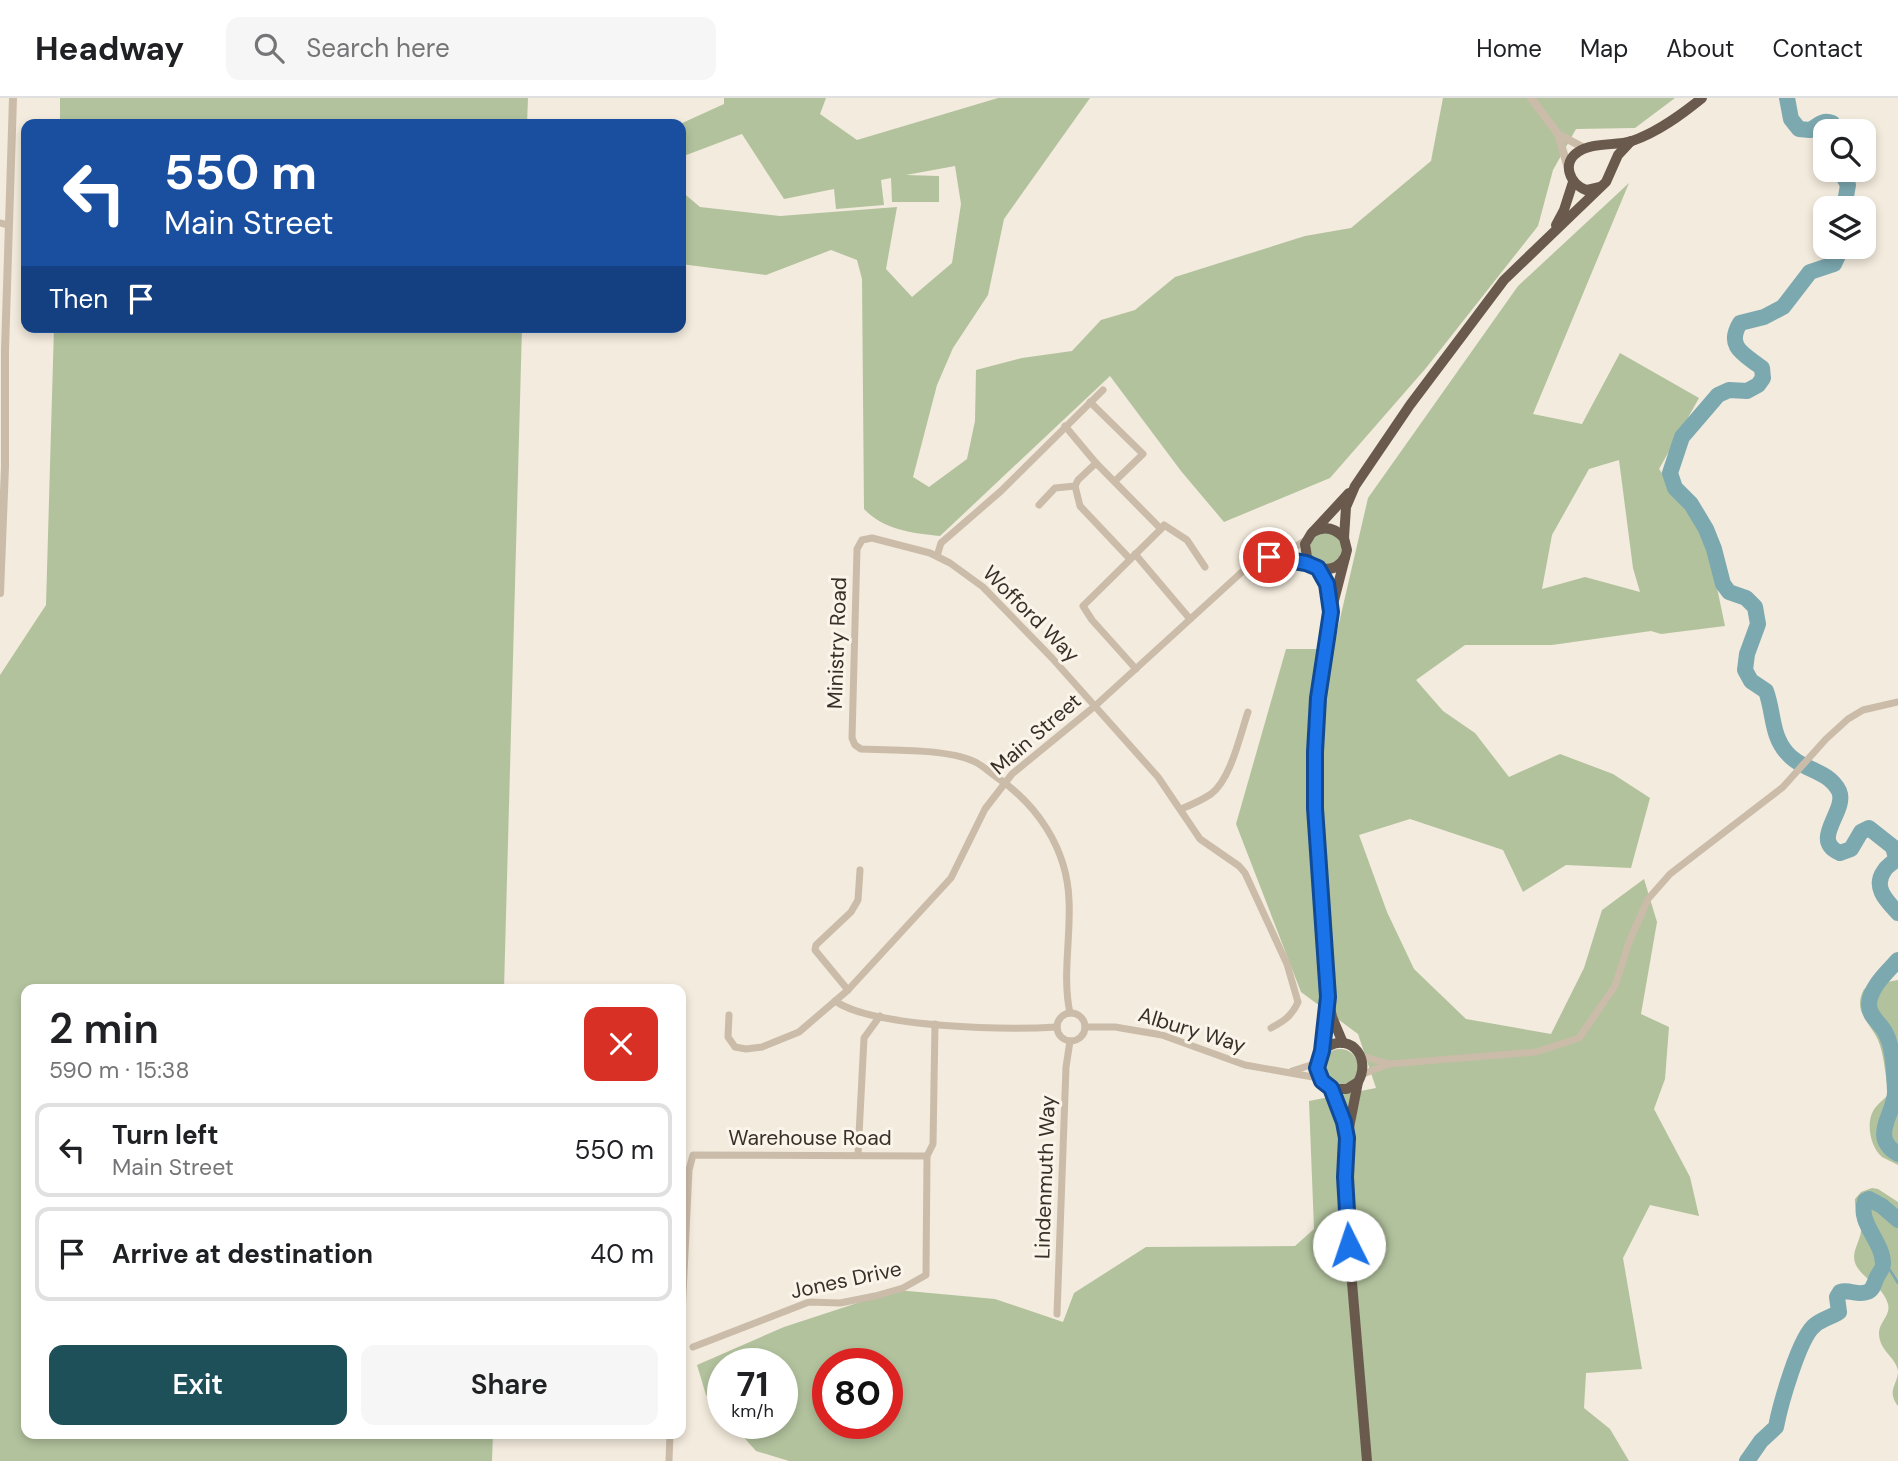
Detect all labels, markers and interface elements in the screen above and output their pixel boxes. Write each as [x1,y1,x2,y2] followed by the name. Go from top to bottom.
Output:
[226,17,716,80] search box
[35,27,184,70] text: Headway
[250,29,288,67] icon: search
[306,31,450,65] text: Search here
[1476,33,1542,64] text: Home
[1580,33,1628,64] text: Map
[1666,33,1735,64] text: About
[1773,33,1863,64] text: Contact
[1813,119,1876,259] map controls
[1813,119,1876,182] button: search
[164,140,317,204] text: 550 m
[49,147,140,238] icon: left
[1813,196,1876,259] button: layers
[164,202,334,244] text: Main Street
[122,280,160,318] icon: arrive
[49,282,108,316] text: Then
[1239,527,1299,587] pin
[1250,538,1288,576] icon: arrive
[976,559,1086,669] street label: Wofford Way
[821,577,853,709] street label: Ministry Road
[985,687,1087,781] street label: Main Street
[1135,1000,1249,1060] street label: Albury Way
[49,1001,159,1056] text: 2 min
[584,1007,658,1081] button: close
[49,1055,189,1085] text: 590 m · 15:38
[1028,1094,1062,1259] street label: Lindenmuth Way
[112,1118,219,1152] text: Turn left
[728,1124,892,1152] street label: Warehouse Road
[53,1131,91,1169] icon: left
[574,1133,654,1167] text: 550 m
[112,1152,234,1182] text: Main Street
[1312,1208,1386,1282] position arrow
[53,1235,91,1273] icon: arrive
[112,1237,373,1271] text: Arrive at destination
[590,1237,654,1271] text: 40 m
[788,1255,904,1305] street label: Jones Drive
[49,1345,347,1425] button: Exit
[361,1345,658,1425] button: Share
[812,1348,903,1439] speed limit sign: 80
[736,1361,769,1407] text: 71
[731,1399,774,1423] text: km/h

